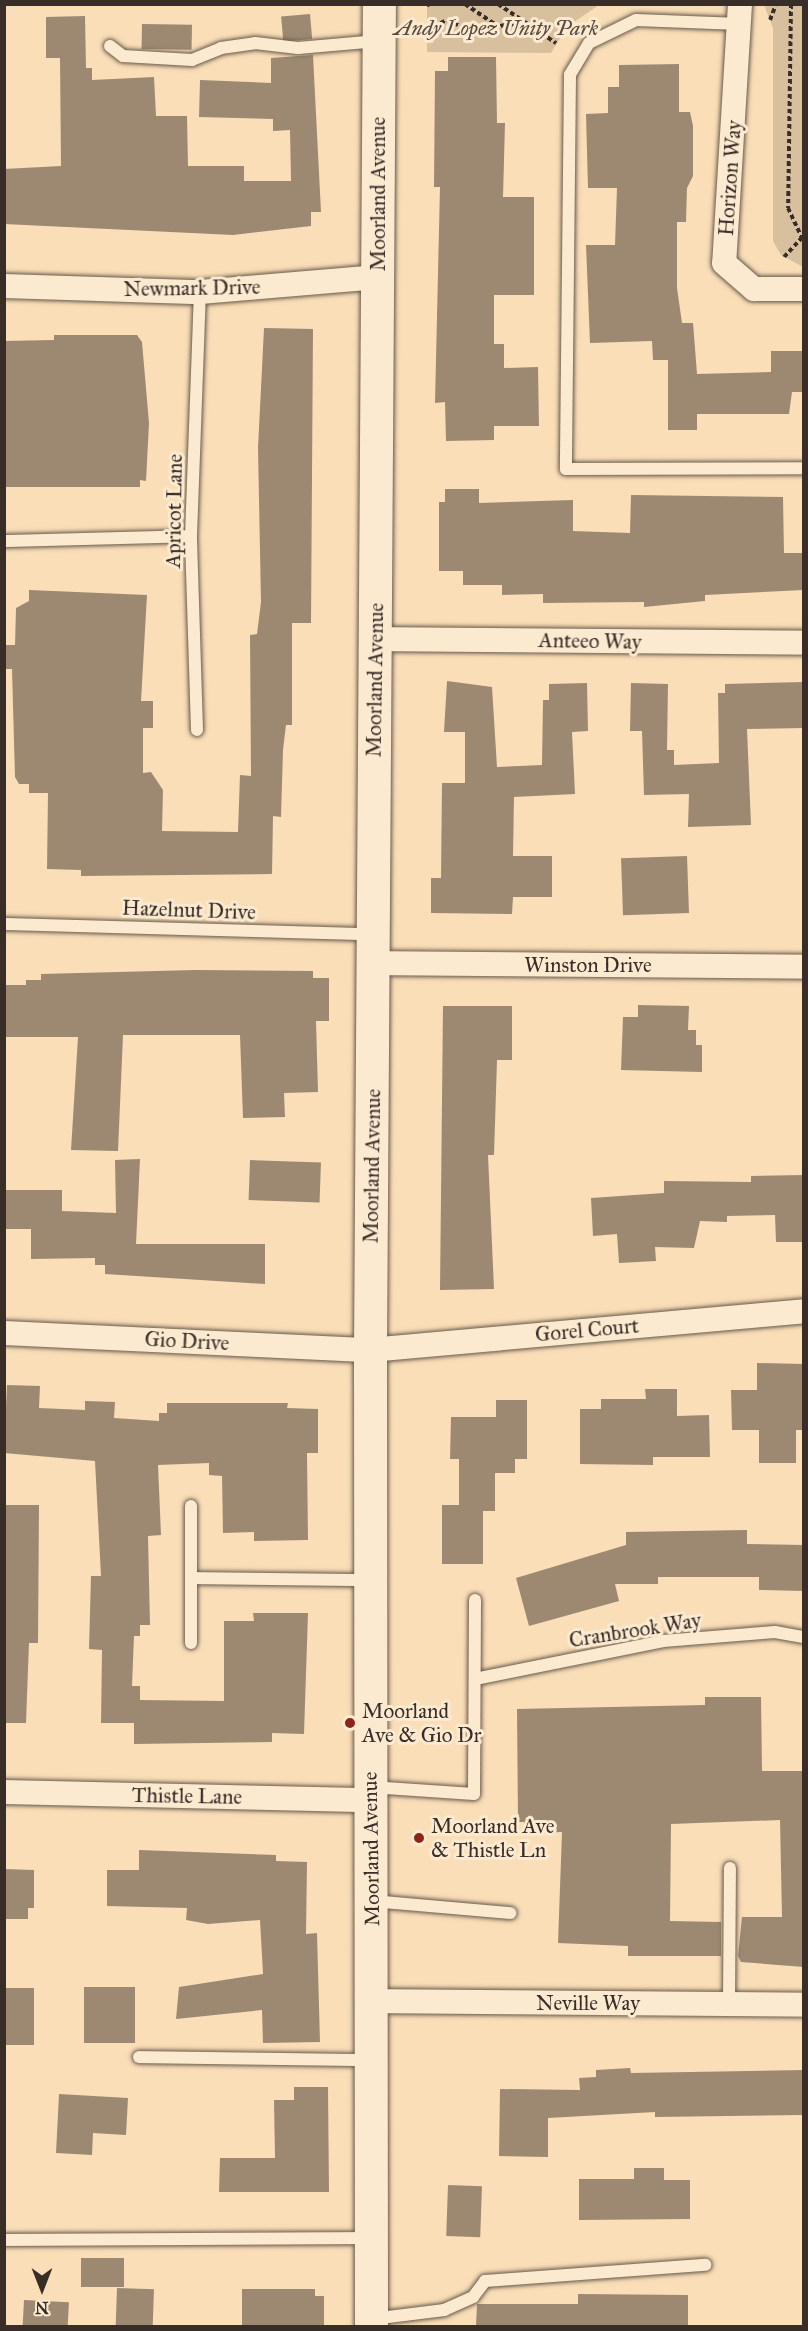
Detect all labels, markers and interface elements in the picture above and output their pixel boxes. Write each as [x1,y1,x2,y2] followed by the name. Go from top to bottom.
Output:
[394,15,598,41] park label: Andy Lopez Unity Park
[365,117,391,271] street label: Moorland Avenue
[713,119,747,237] street label: Horizon Way
[123,274,261,302] street label: Newmark Drive
[160,454,188,568] street label: Apricot Lane
[361,602,389,758] street label: Moorland Avenue
[538,628,642,654] street label: Anteeo Way
[122,895,256,925] street label: Hazelnut Drive
[524,952,652,978] street label: Winston Drive
[358,1088,386,1244] street label: Moorland Avenue
[534,1313,640,1347] street label: Gorel Court
[144,1326,230,1356] street label: Gio Drive
[567,1607,703,1653] street label: Cranbrook Way
[362,1698,481,1748] place label: Moorland Ave & Gio Dr
[343,1716,357,1730] marker: Moorland Ave & Gio Dr
[357,1771,385,1927] street label: Moorland Avenue
[132,1782,242,1810] street label: Thistle Lane
[431,1813,554,1863] place label: Moorland Ave & Thistle Ln
[412,1831,426,1845] marker: Moorland Ave & Thistle Ln
[536,1990,640,2016] street label: Neville Way
[12,2259,72,2319] north arrow
[35,2298,49,2317] text: N

